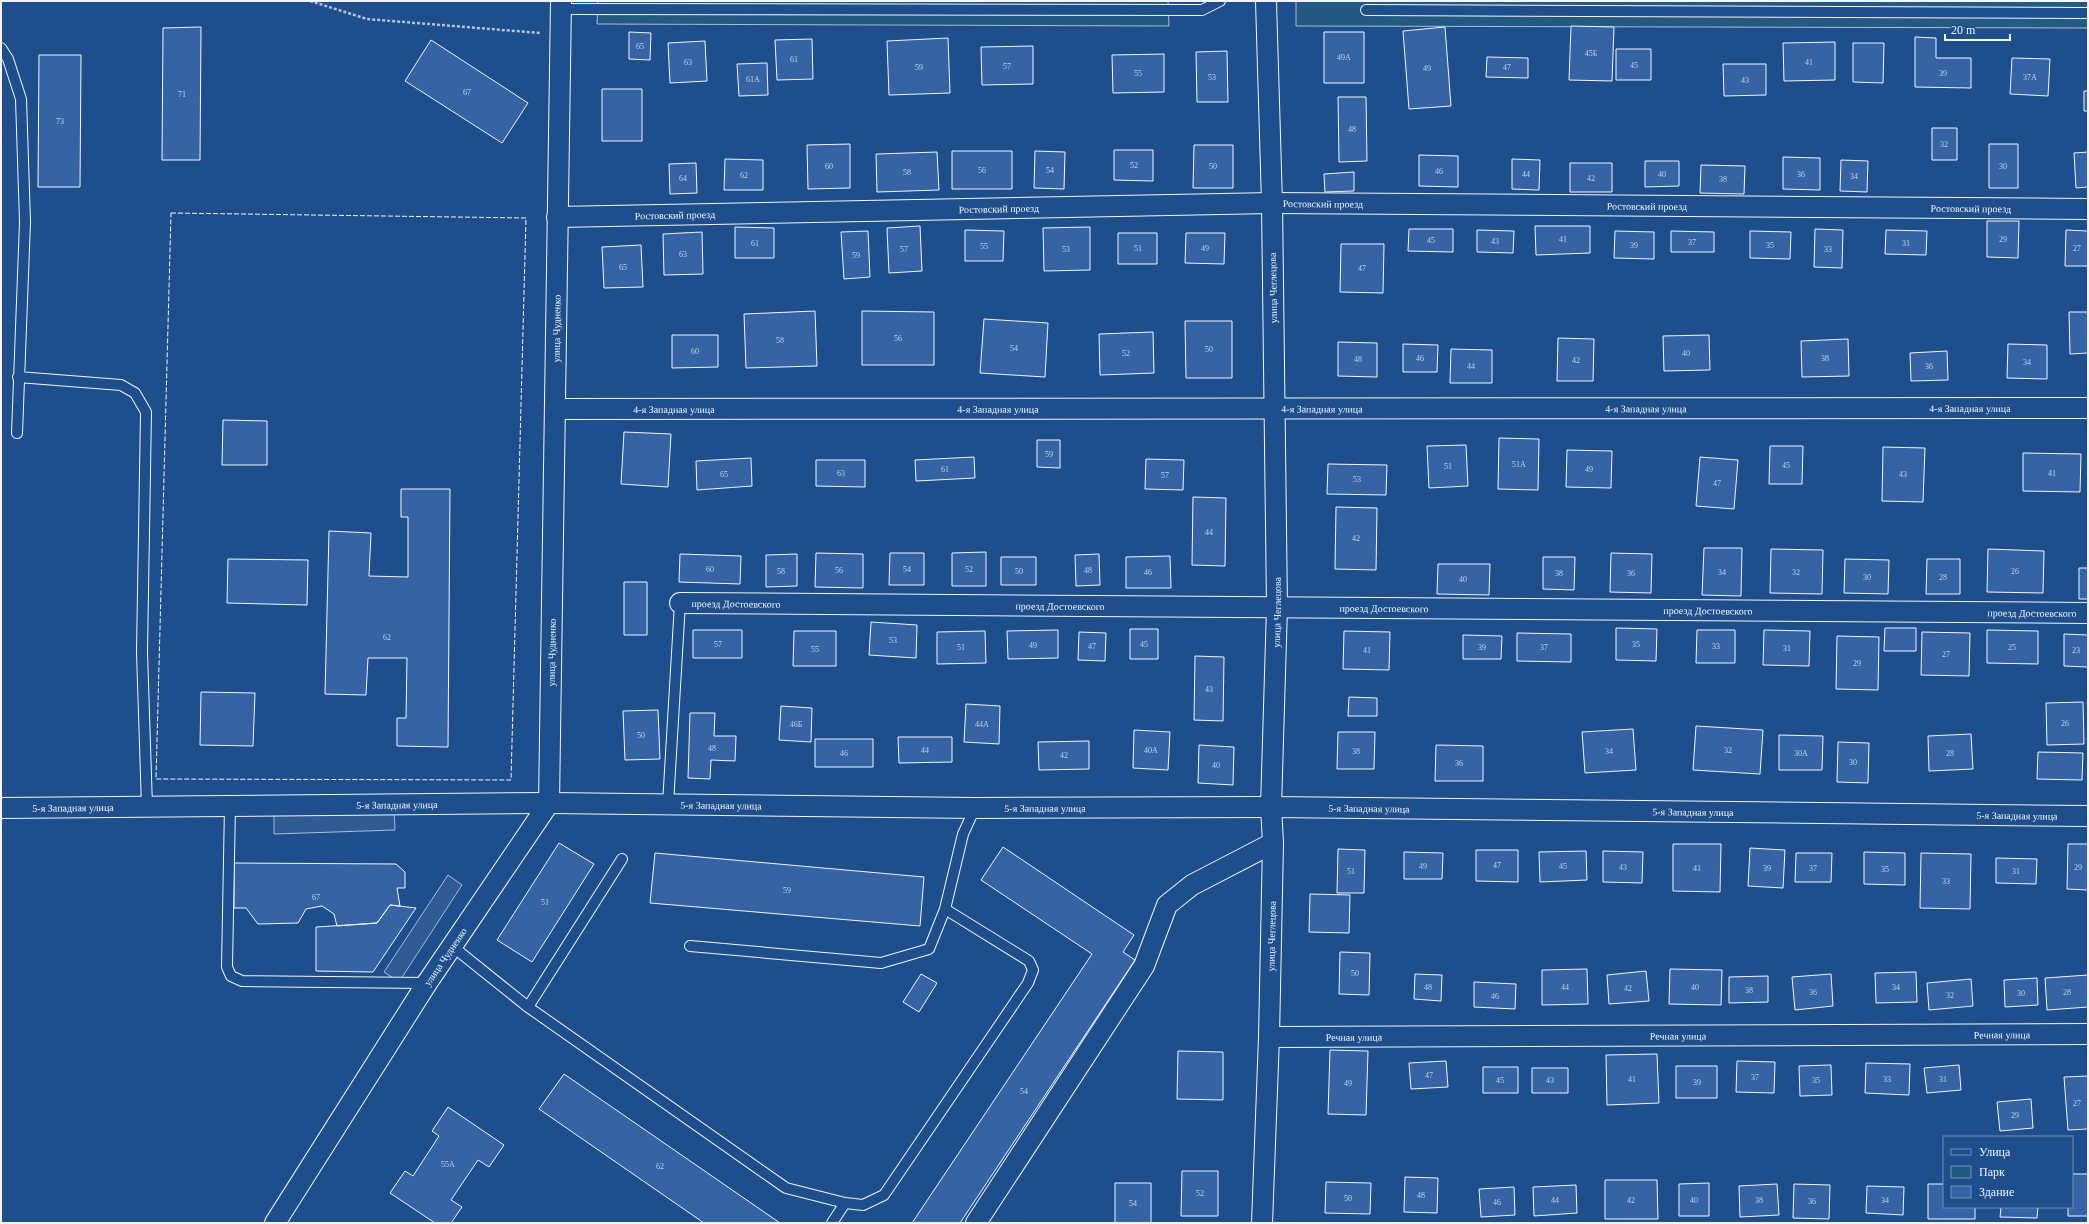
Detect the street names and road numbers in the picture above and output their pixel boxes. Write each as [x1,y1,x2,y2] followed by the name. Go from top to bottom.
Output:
[1283,198,1363,209] street label: Ростовский проезд
[1607,200,1687,212] street label: Ростовский проезд
[959,202,1039,215] street label: Ростовский проезд
[1931,202,2011,214] street label: Ростовский проезд
[635,208,715,221] street label: Ростовский проезд
[1267,252,1279,323] street label: улица Чеглецова
[550,295,562,363] street label: улица Чудненко
[633,403,715,414] street label: 4-я Западная улица
[957,403,1039,414] street label: 4-я Западная улица
[1281,403,1363,414] street label: 4-я Западная улица
[1605,403,1687,414] street label: 4-я Западная улица
[1929,403,2011,414] street label: 4-я Западная улица
[1270,576,1283,648] street label: улица Чеглецова
[691,598,781,609] street label: проезд Достоевского
[1015,600,1105,612] street label: проезд Достоевского
[1339,602,1429,614] street label: проезд Достоевского
[1663,604,1753,616] street label: проезд Достоевского
[1987,607,2077,618] street label: проезд Достоевского
[545,619,557,686] street label: улица Чудненко
[356,799,438,810] street label: 5-я Западная улица
[680,799,762,811] street label: 5-я Западная улица
[32,801,114,813] street label: 5-я Западная улица
[1004,802,1086,813] street label: 5-я Западная улица
[1328,802,1410,814] street label: 5-я Западная улица
[1652,806,1734,818] street label: 5-я Западная улица
[1976,809,2058,821] street label: 5-я Западная улица
[1265,900,1277,972] street label: улица Чеглецова
[421,925,468,988] street label: улица Чудненко
[1974,1029,2031,1040] street label: Речная улица
[1650,1030,1707,1041] street label: Речная улица
[1326,1031,1383,1042] street label: Речная улица

